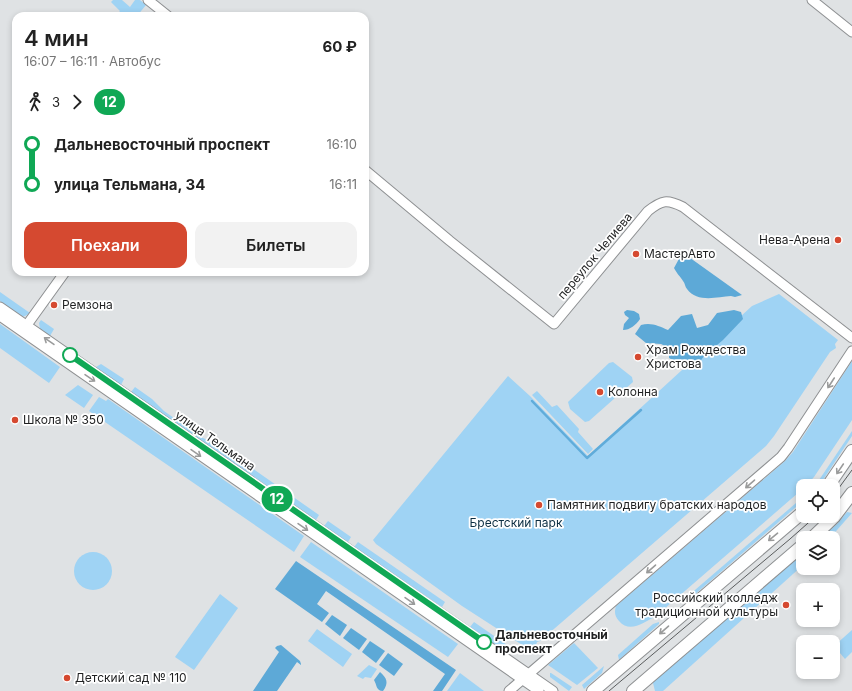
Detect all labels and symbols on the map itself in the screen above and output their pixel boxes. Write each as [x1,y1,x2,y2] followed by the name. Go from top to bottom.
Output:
[554,209,635,302] street label: переулок Челиева
[759,232,830,247] place label: Нева-Арена
[833,235,843,245] marker: Нева-Арена
[644,246,715,261] place label: МастерАвто
[631,249,641,259] marker: МастерАвто
[62,297,113,312] place label: Ремзона
[49,300,59,310] marker: Ремзона
[43,337,54,345] one-way arrow
[646,342,746,371] place label: Храм Рождества Христова
[62,347,78,363] unlabelled marker
[633,352,643,362] marker: Храм Рождества Христова
[84,374,95,382] one-way arrow
[826,377,834,389] one-way arrow
[608,384,658,399] place label: Колонна
[595,387,605,397] marker: Колонна
[172,407,258,474] street label: улица Тельмана
[23,412,104,427] place label: Школа № 350
[10,415,20,425] marker: Школа № 350
[190,449,201,457] one-way arrow
[836,463,844,474] one-way arrow
[744,479,755,488] one-way arrow
[259,486,295,512] line badge: 12
[547,497,767,512] place label: Памятник подвигу братских народов
[534,500,544,510] marker: Памятник подвигу братских народов
[470,515,563,530] park label: Брестский парк
[297,523,308,531] one-way arrow
[768,533,779,542] one-way arrow
[646,564,657,573] one-way arrow
[635,590,778,619] place label: Российский колледж традиционной культуры
[404,597,415,605] one-way arrow
[781,600,791,610] marker: Российский колледж традиционной культуры
[658,626,669,635] one-way arrow
[495,627,608,656] place label: Дальневосточный проспект
[476,634,492,650] marker: Дальневосточный проспект
[75,670,187,685] place label: Детский сад № 110
[62,673,72,683] marker: Детский сад № 110

